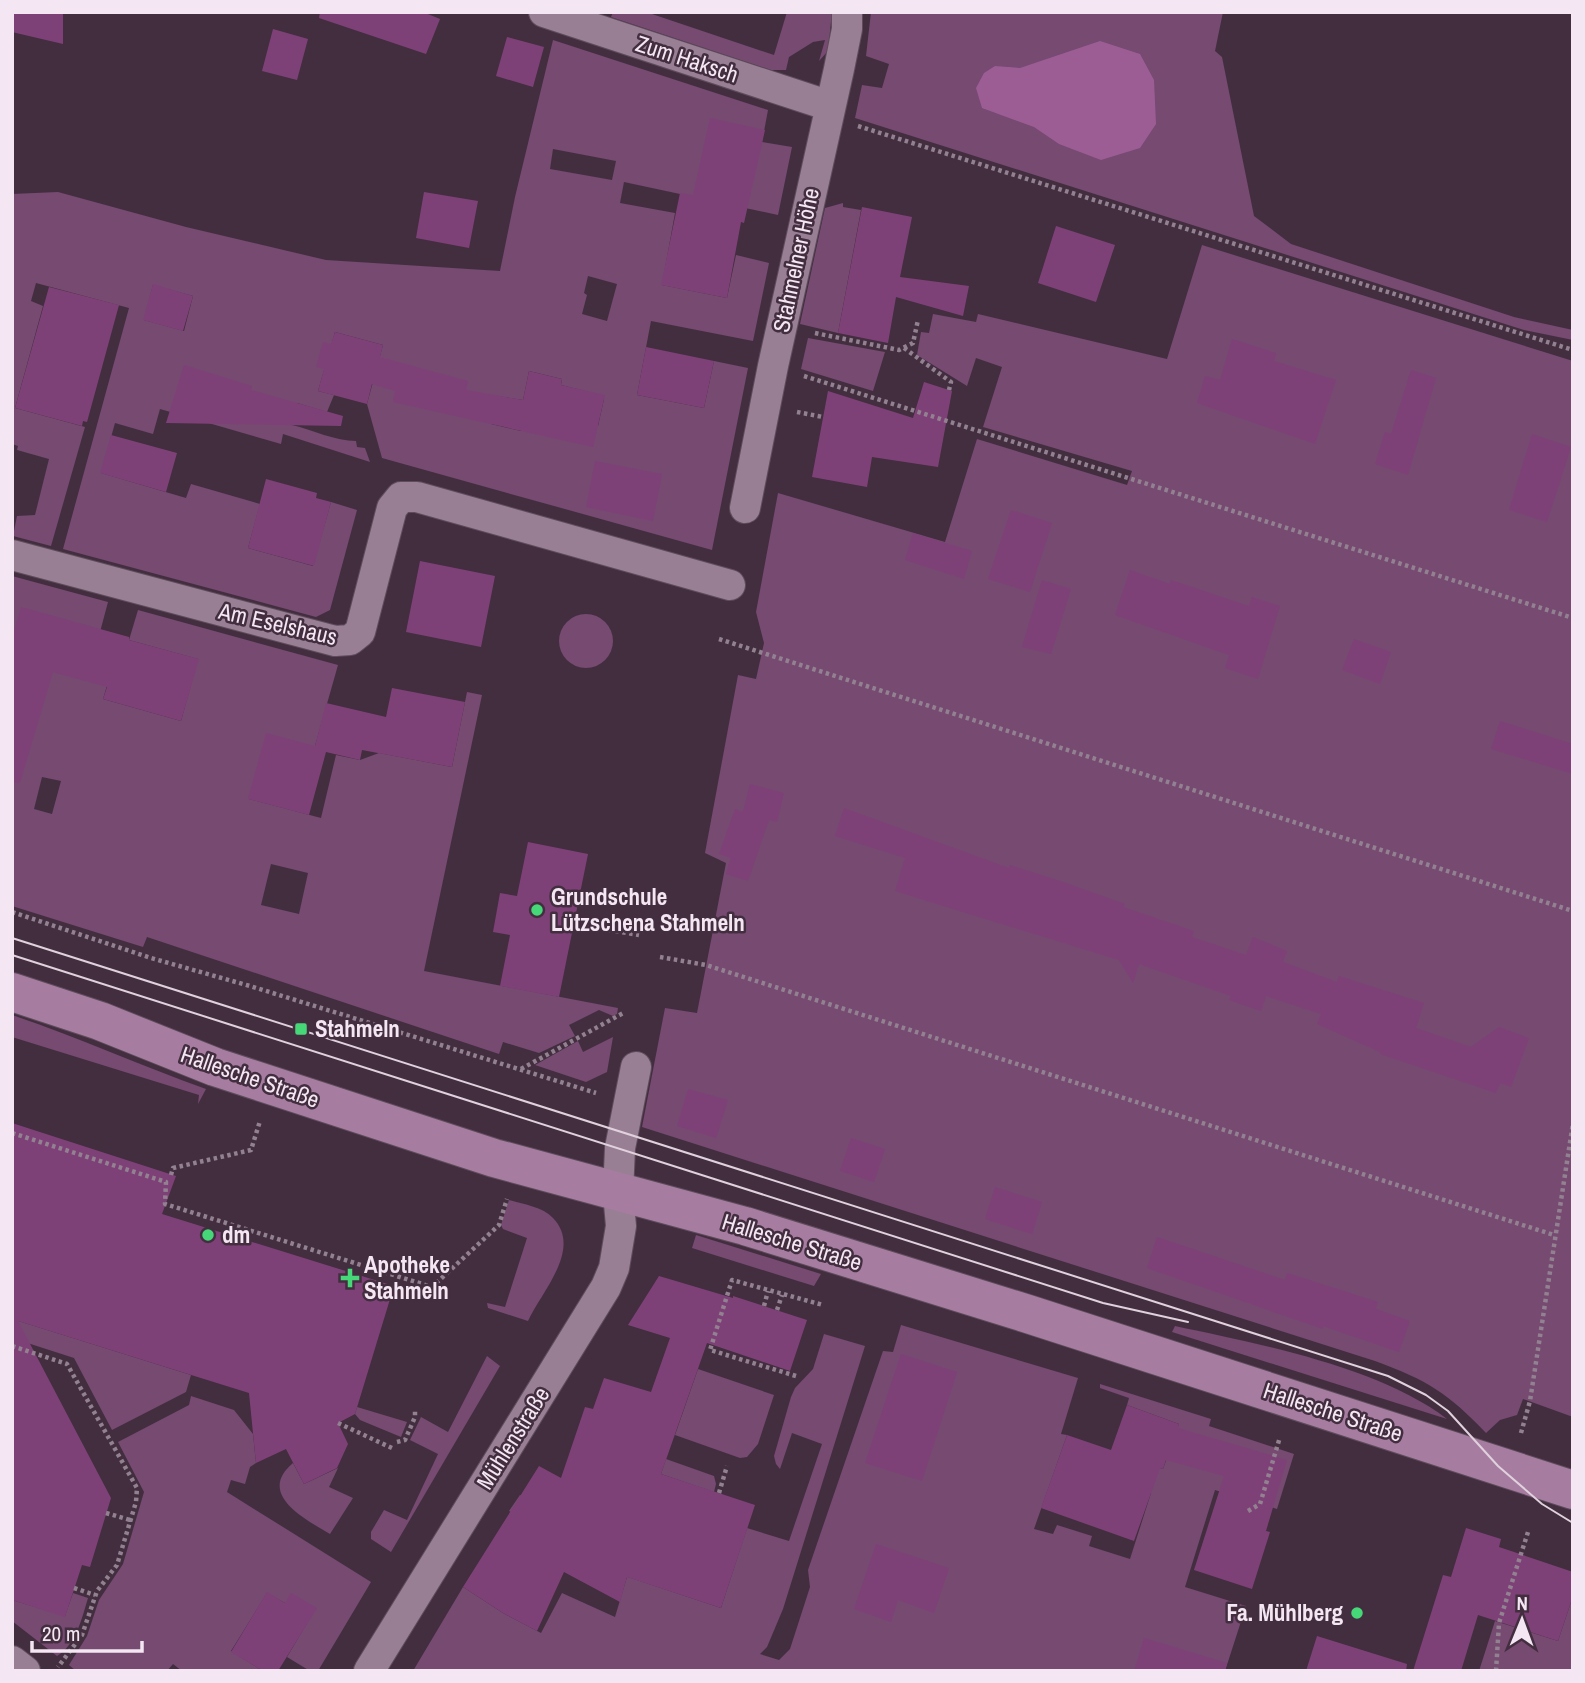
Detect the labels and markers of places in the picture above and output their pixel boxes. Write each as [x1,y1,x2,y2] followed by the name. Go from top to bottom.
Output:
[551,881,745,938] place label: Grundschule Lützschena Stahmeln
[529,902,545,918] marker: Grundschule Lützschena Stahmeln
[315,1013,400,1044] place label: Stahmeln
[293,1021,309,1037] marker: Stahmeln
[222,1219,250,1250] place label: dm
[200,1227,216,1243] marker: dm
[364,1249,450,1306] place label: Apotheke Stahmeln
[342,1270,358,1286] marker: Apotheke Stahmeln
[1227,1597,1343,1628] place label: Fa. Mühlberg
[1349,1605,1365,1621] marker: Fa. Mühlberg

